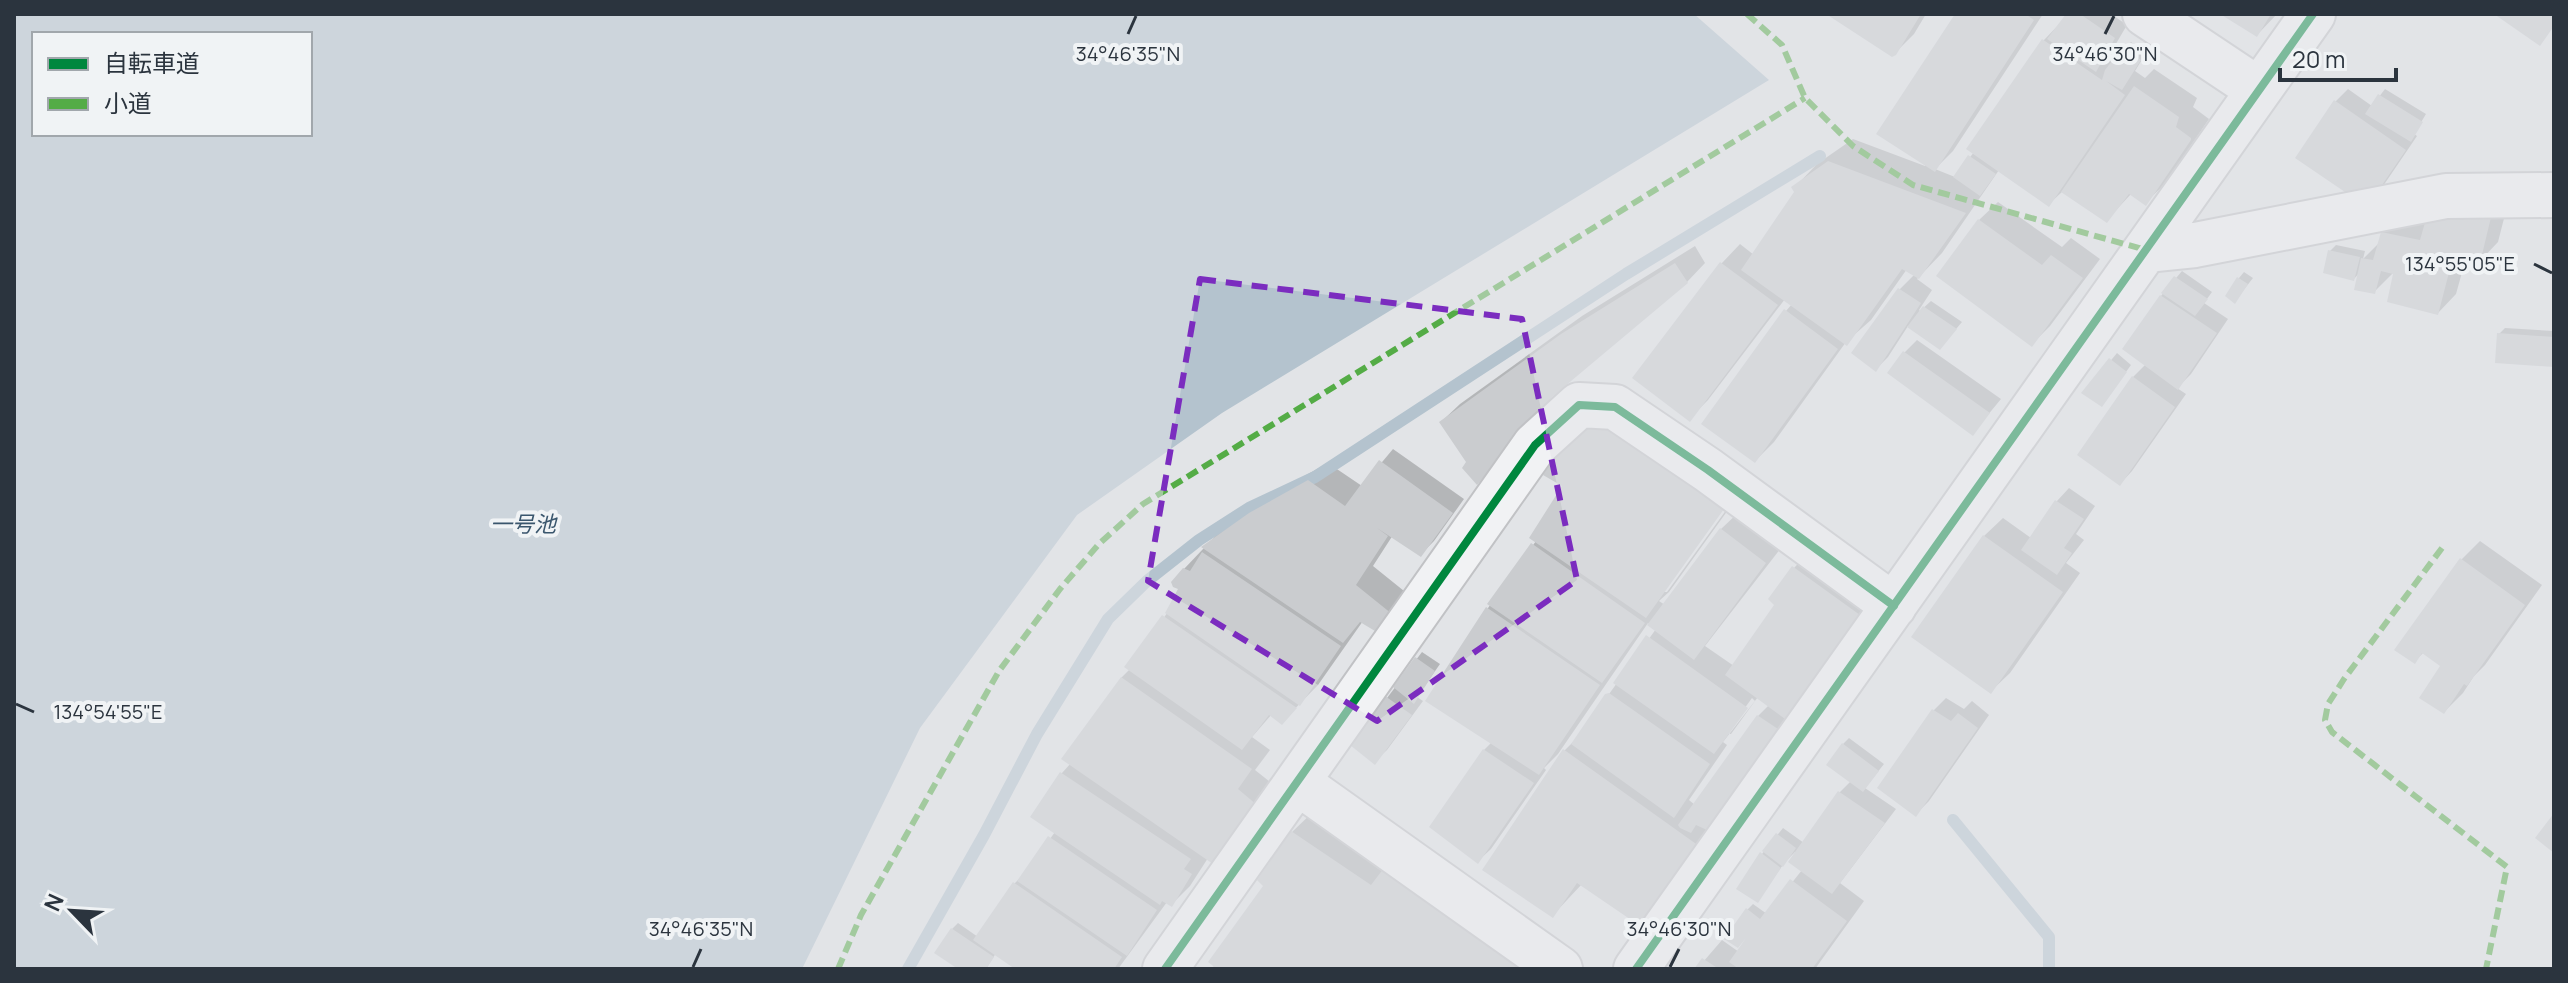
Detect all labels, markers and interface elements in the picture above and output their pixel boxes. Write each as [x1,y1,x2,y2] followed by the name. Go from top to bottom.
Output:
[32,32,312,136] legend
[2280,32,2396,82] scale bar
[1076,40,1180,67] text: 34°46'35"N
[2052,40,2158,67] text: 34°46'30"N
[2292,42,2345,75] text: 20 m
[104,46,200,79] text: 自転車道
[104,86,152,119] text: 小道
[2405,250,2515,277] text: 134°55'05"E
[490,509,558,539] water label: 一号池
[54,698,163,725] text: 134°54'55"E
[32,871,112,951] north arrow
[37,889,71,916] text: N
[649,915,753,942] text: 34°46'35"N
[1626,915,1732,942] text: 34°46'30"N

